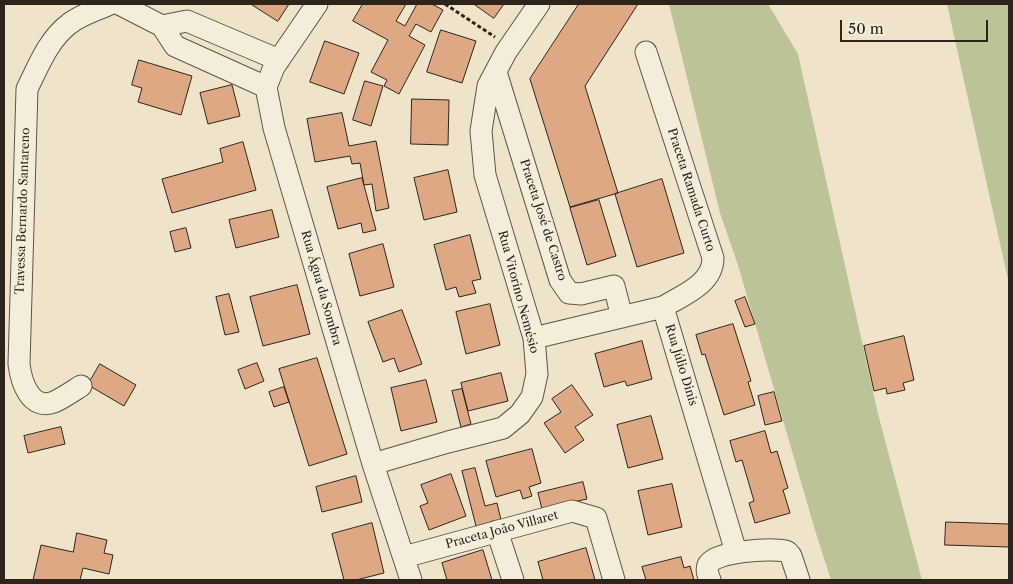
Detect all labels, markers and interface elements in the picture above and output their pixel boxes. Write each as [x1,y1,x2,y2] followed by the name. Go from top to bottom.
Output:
[843,10,990,42] scale bar
[848,19,884,38] text: 50 m
[13,127,33,295] street label: Travessa Bernardo Santareno
[664,127,718,253] street label: Praceta Ramada Curto
[517,157,569,283] street label: Praceta José de Castro
[298,229,344,347] street label: Rua Água da Sombra
[495,229,541,355] street label: Rua Vitorino Nemésio
[662,322,700,408] street label: Rua Júlio Dinis
[444,508,560,552] street label: Praceta João Villaret

